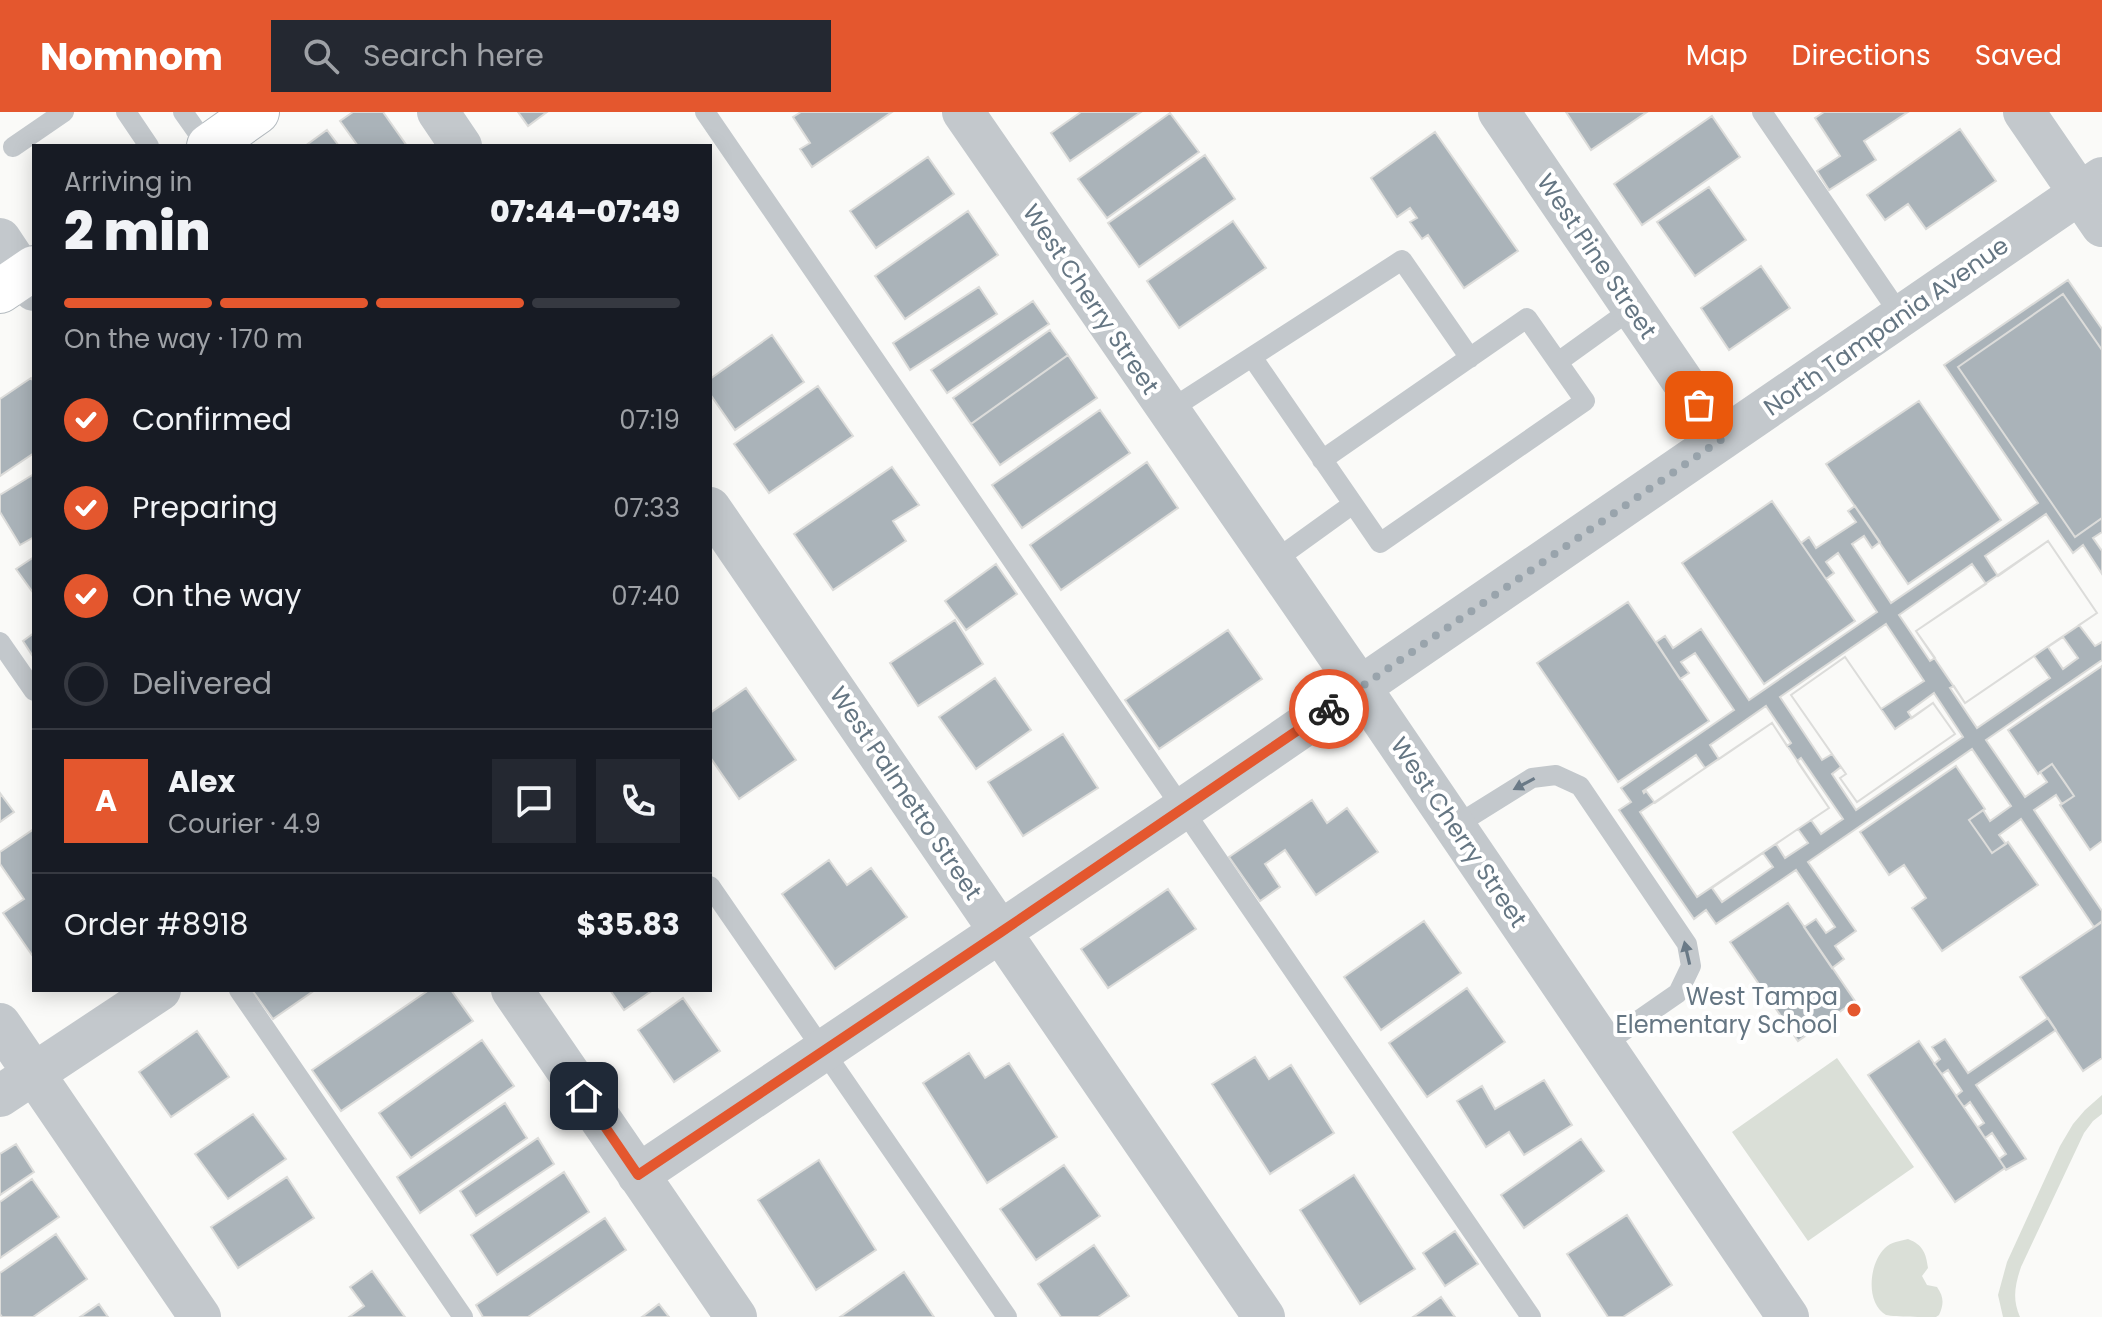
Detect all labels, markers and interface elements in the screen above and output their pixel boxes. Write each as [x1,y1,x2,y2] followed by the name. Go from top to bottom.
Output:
[271,20,831,92] search box
[40,30,223,83] text: Nomnom
[299,34,343,78] icon: search
[363,34,544,77] text: Search here
[1686,36,1748,75] text: Map
[1792,36,1931,75] text: Directions
[1975,36,2062,75] text: Saved
[64,164,193,200] text: Arriving in
[1529,167,1665,345] street label: West Pine Street
[490,190,680,233] text: 07:44–07:49
[64,195,211,268] text: 2 min
[1015,197,1167,401] street label: West Cherry Street
[1757,229,2015,423] street label: North Tampania Avenue
[64,321,303,357] text: On the way · 170 m
[1665,371,1733,439] pin
[1677,383,1721,427] icon: bag
[64,398,108,442] icon: check
[132,398,292,441] text: Confirmed
[619,402,680,438] text: 07:19
[64,486,108,530] icon: check
[132,486,278,529] text: Preparing
[613,490,680,526] text: 07:33
[64,574,108,618] icon: check
[132,574,301,617] text: On the way
[611,578,680,614] text: 07:40
[132,662,272,705] text: Delivered
[1289,669,1369,749] courier
[822,680,990,906] street label: West Palmetto Street
[1307,687,1351,731] icon: bike
[1383,730,1535,934] street label: West Cherry Street
[492,759,576,843] button: chat
[596,759,680,843] button: phone
[168,760,235,803] text: Alex
[1513,777,1536,790] one-way arrow
[95,779,117,822] text: A
[168,806,321,842] text: Courier · 4.9
[64,903,248,946] text: Order #8918
[577,903,680,946] text: $35.83
[1680,941,1693,966] one-way arrow
[1615,980,1838,1041] place label: West Tampa Elementary School
[1845,1001,1863,1019] marker: West Tampa Elementary School
[550,1062,618,1130] pin
[562,1074,606,1118] icon: home

